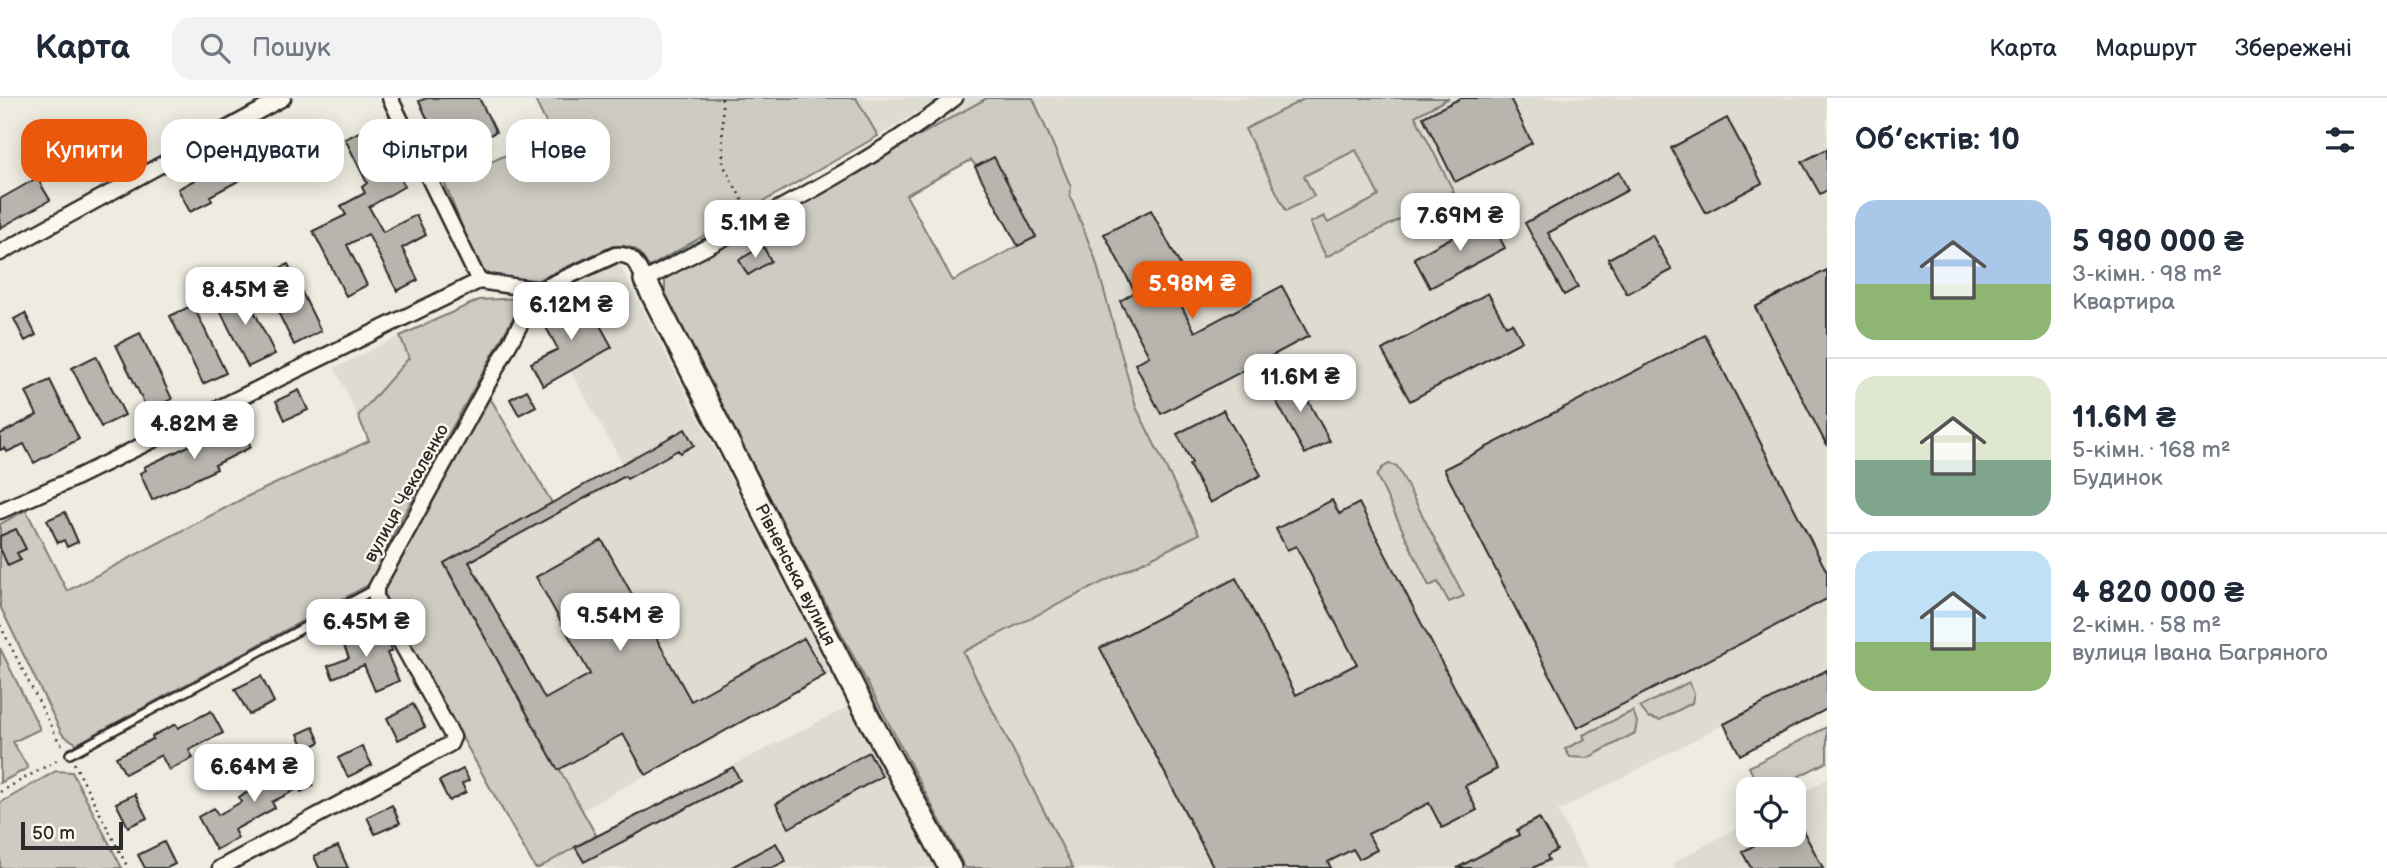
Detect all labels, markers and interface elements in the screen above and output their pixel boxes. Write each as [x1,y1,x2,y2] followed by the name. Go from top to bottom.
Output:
[172,17,662,80] search box
[35,28,130,68] text: Карта
[196,29,234,67] icon: search
[252,33,331,64] text: Пошук
[1989,34,2057,63] text: Карта
[2095,34,2197,63] text: Маршрут
[2235,34,2352,63] text: Збережені
[21,119,147,182] chip: Купити
[161,119,344,182] chip: Орендувати
[358,119,492,182] chip: Фільтри
[506,119,610,182] chip: Нове
[2321,121,2359,159] icon: filters
[1855,122,2020,158] text: Об’єктів: 10
[1395,194,1525,253] pin: 7.69M ₴
[698,200,812,260] pin: 5.1M ₴
[1417,202,1503,230] text: 7.69M ₴
[720,209,790,237] text: 5.1M ₴
[2072,224,2244,260] text: 5 980 000 ₴
[1911,228,1995,312] icon: home
[2072,260,2222,288] text: 3-кімн. · 98 m²
[1127,262,1257,321] pin: 5.98M ₴
[180,268,310,327] pin: 8.45M ₴
[1148,270,1236,298] text: 5.98M ₴
[201,276,289,304] text: 8.45M ₴
[506,282,636,342] pin: 6.12M ₴
[2072,288,2175,316] text: Квартира
[529,291,613,319] text: 6.12M ₴
[1235,354,1365,414] pin: 11.6M ₴
[1260,363,1340,391] text: 11.6M ₴
[2072,400,2176,436] text: 11.6M ₴
[129,402,259,461] pin: 4.82M ₴
[1911,404,1995,488] icon: home
[150,410,238,438] text: 4.82M ₴
[360,421,453,566] street label: вулиця Чекаленко
[2072,436,2231,464] text: 5-кімн. · 168 m²
[2072,464,2163,492] text: Будинок
[750,500,840,650] street label: Рівненська вулиця
[2072,575,2244,611] text: 4 820 000 ₴
[1911,579,1995,663] icon: home
[555,594,685,653] pin: 9.54M ₴
[301,600,431,659] pin: 6.45M ₴
[577,602,663,630] text: 9.54M ₴
[322,608,410,636] text: 6.45M ₴
[2072,611,2221,639] text: 2-кімн. · 58 m²
[2072,639,2328,667] text: вулиця Івана Багряного
[189,744,319,804] pin: 6.64M ₴
[210,753,298,781] text: 6.64M ₴
[1736,777,1806,847] map controls
[1736,777,1806,847] button: locate
[21,819,122,851] scale bar
[32,822,75,845] text: 50 m

